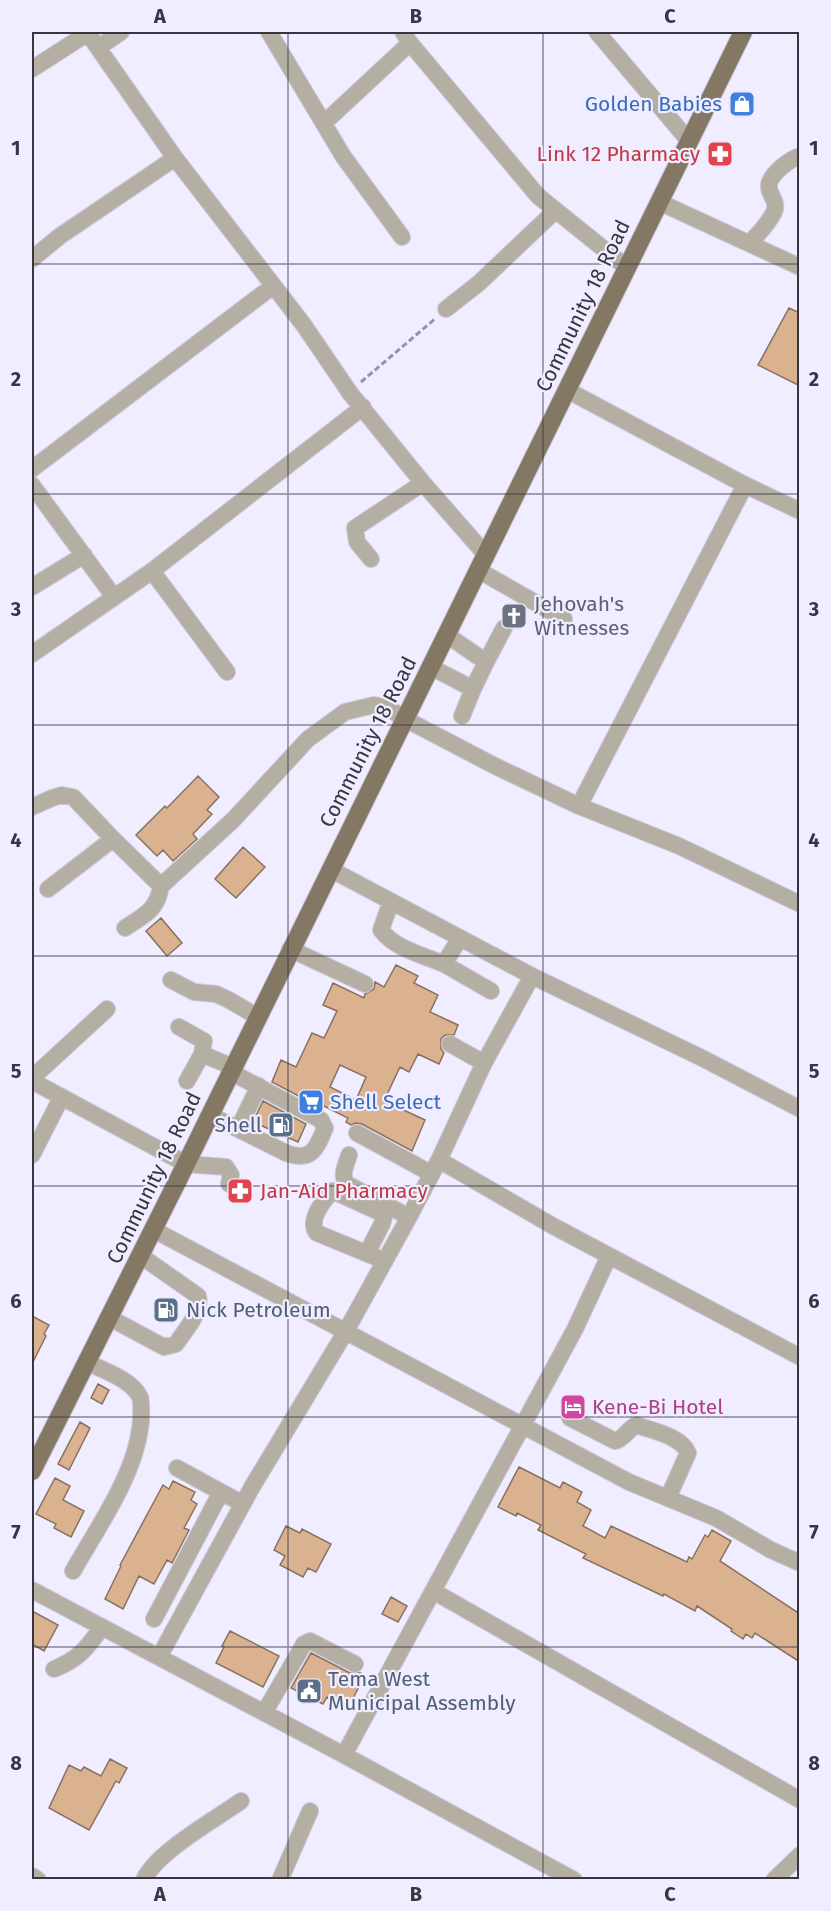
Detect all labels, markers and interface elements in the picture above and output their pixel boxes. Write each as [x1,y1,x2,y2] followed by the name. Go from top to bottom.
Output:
[153,4,167,28] text: A
[410,4,422,28] text: B
[664,4,676,28] text: C
[727,89,757,119] shop icon: Golden Babies
[585,91,722,117] place label: Golden Babies
[11,136,21,160] text: 1
[809,136,819,160] text: 1
[705,139,735,169] pharmacy icon: Link 12 Pharmacy
[537,141,701,167] place label: Link 12 Pharmacy
[530,216,636,396] street label: Community 18 Road
[11,367,21,391] text: 2
[809,367,819,391] text: 2
[534,591,629,641] place label: Jehovah's Witnesses
[10,597,21,621] text: 3
[808,597,819,621] text: 3
[499,601,529,631] church icon: Jehovah's Witnesses
[314,652,422,832] street label: Community 18 Road
[10,828,22,852] text: 4
[808,828,820,852] text: 4
[11,1059,22,1083] text: 5
[809,1059,820,1083] text: 5
[296,1087,326,1117] supermarket icon: Shell Select
[101,1088,207,1268] street label: Community 18 Road
[330,1089,441,1115] place label: Shell Select
[266,1110,296,1140] fuel station icon: Shell
[214,1112,262,1138] place label: Shell
[225,1176,255,1206] pharmacy icon: Jan-Aid Pharmacy
[260,1178,429,1204] place label: Jan-Aid Pharmacy
[10,1289,22,1313] text: 6
[808,1289,820,1313] text: 6
[151,1295,181,1325] fuel station icon: Nick Petroleum
[186,1297,331,1323] place label: Nick Petroleum
[558,1392,588,1422] hotel icon: Kene-Bi Hotel
[592,1394,723,1420] place label: Kene-Bi Hotel
[11,1520,21,1544] text: 7
[809,1520,819,1544] text: 7
[328,1666,516,1716] place label: Tema West Municipal Assembly
[294,1676,324,1706] public building icon: Tema West Municipal Assembly
[10,1751,22,1775] text: 8
[808,1751,820,1775] text: 8
[153,1882,167,1906] text: A
[410,1882,422,1906] text: B
[664,1882,676,1906] text: C

